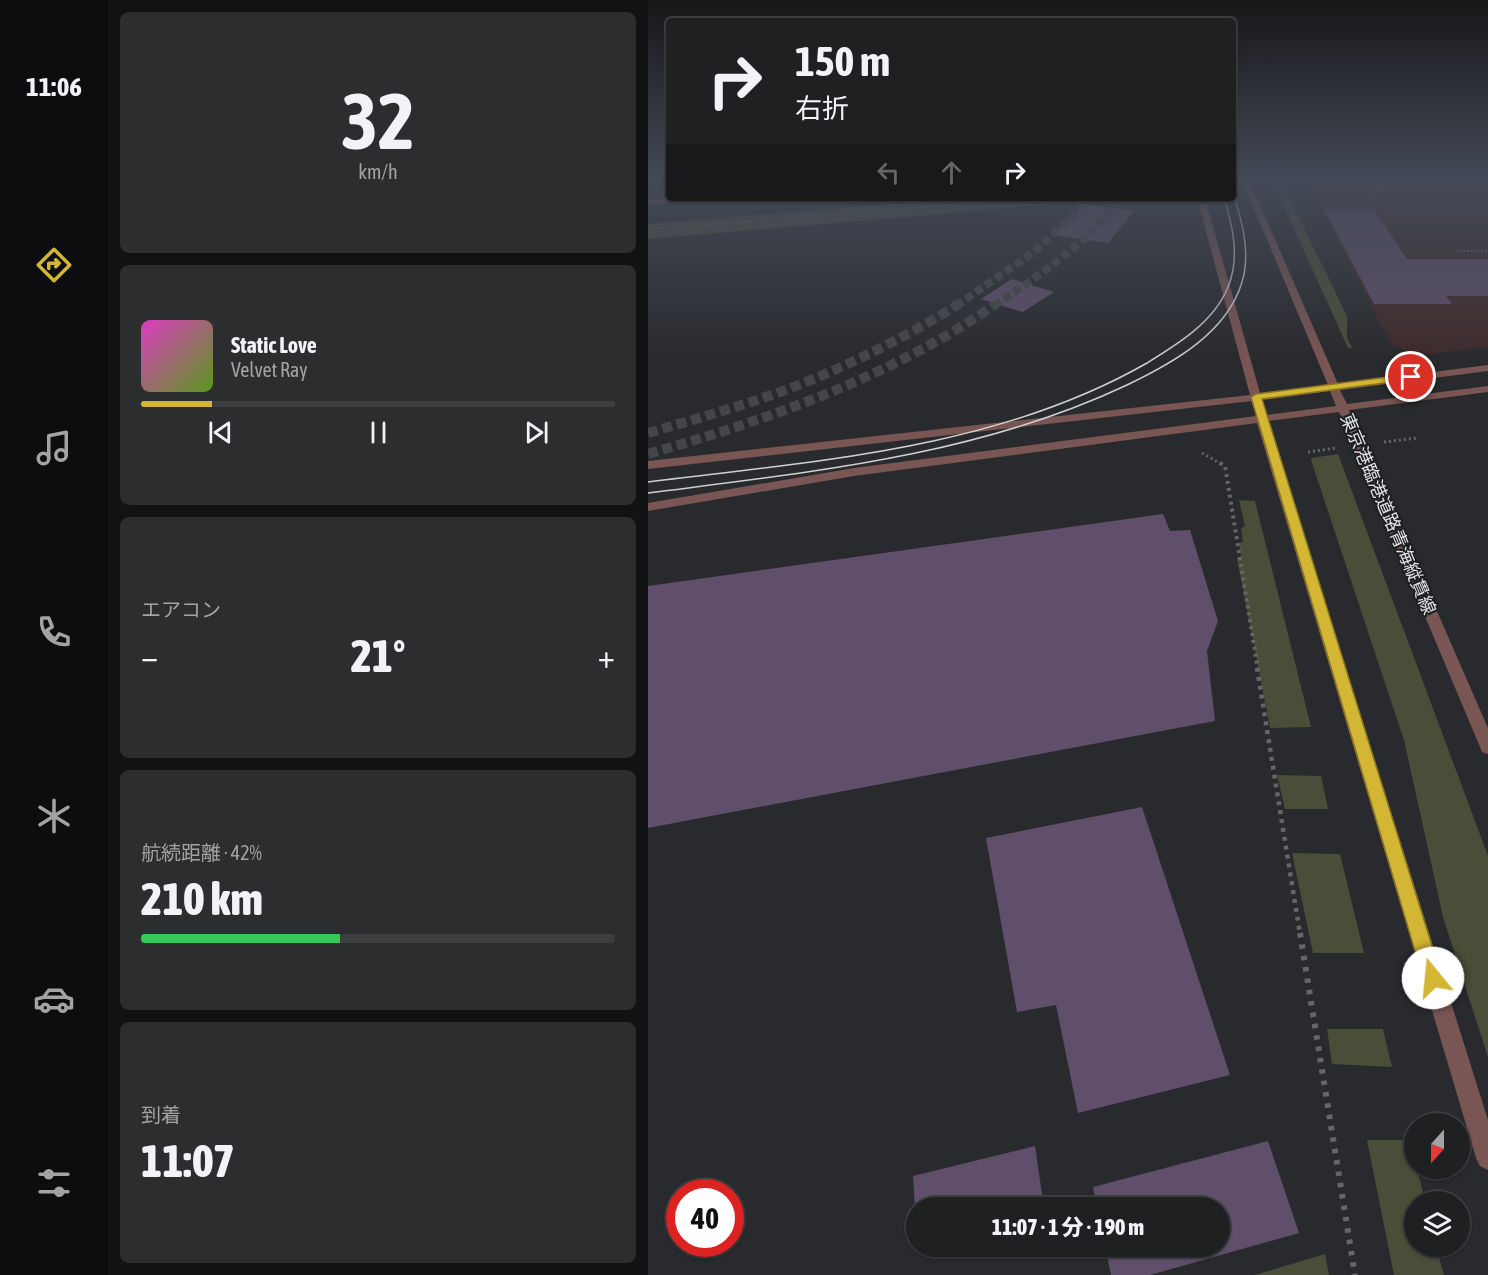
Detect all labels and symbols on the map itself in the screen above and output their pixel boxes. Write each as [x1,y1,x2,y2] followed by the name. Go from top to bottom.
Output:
[1385,351,1436,402] pin
[1337,410,1440,617] street label: 東京港臨港道路青海縦貫線
[1401,946,1465,1010] position arrow
[1404,1113,1470,1179] north arrow
[666,1179,744,1257] speed limit sign: 40

